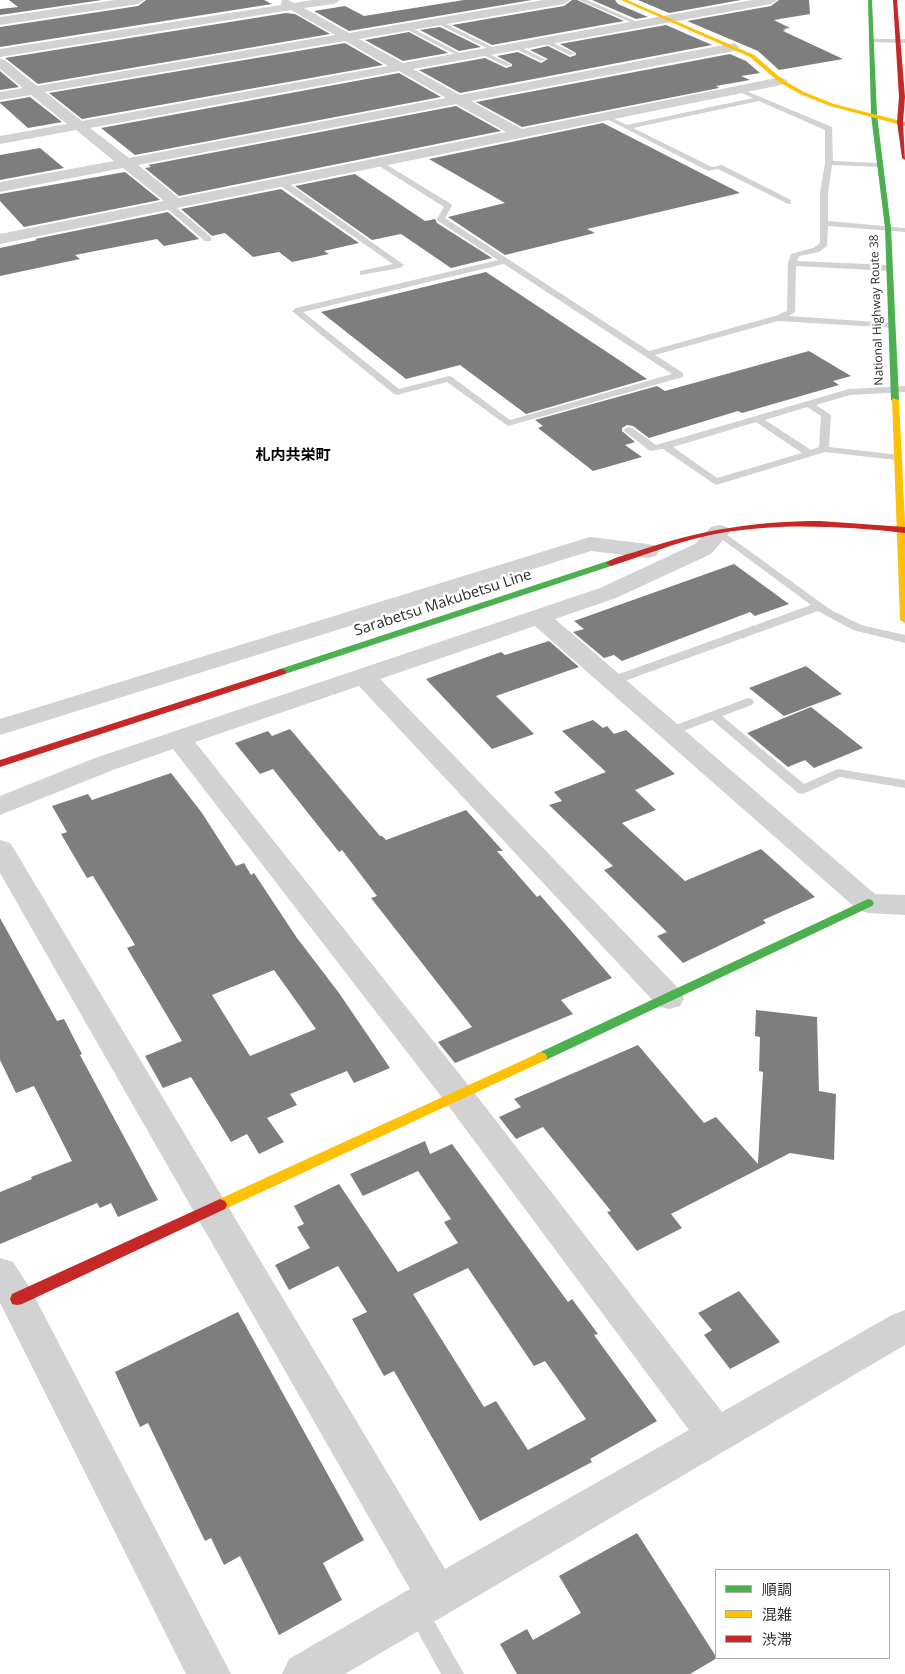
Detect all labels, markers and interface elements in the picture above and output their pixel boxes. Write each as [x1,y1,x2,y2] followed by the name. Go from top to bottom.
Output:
[867,234,887,386] street label: National Highway Route 38
[256,447,330,465] district label: 札内共栄町
[352,566,534,640] street label: Sarabetsu Makubetsu Line
[715,1569,890,1659] legend
[762,1579,792,1599] text: 順調
[762,1604,792,1624] text: 混雑
[762,1629,792,1649] text: 渋滞

